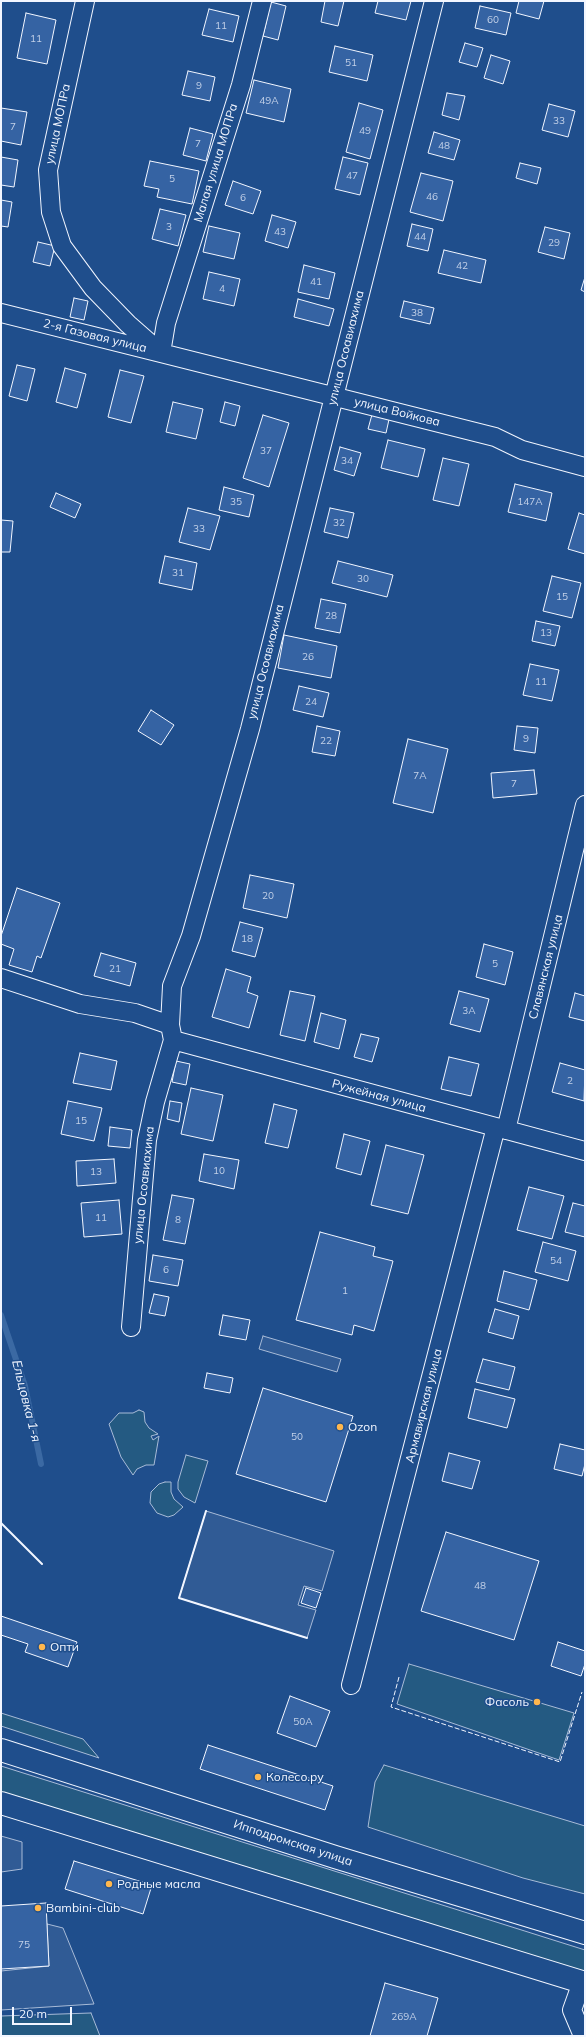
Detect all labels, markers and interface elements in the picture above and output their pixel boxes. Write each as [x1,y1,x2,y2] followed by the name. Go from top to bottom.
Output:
[487,14,499,26] house number: 60
[215,20,227,32] house number: 11
[30,33,42,45] house number: 11
[345,57,357,69] house number: 51
[196,80,202,92] house number: 9
[42,82,74,166] street label: улица МОПРа
[259,95,279,107] house number: 49А
[191,102,241,224] street label: Малая улица МОПРа
[553,115,565,127] house number: 33
[10,121,16,133] house number: 7
[359,125,371,137] house number: 49
[195,138,201,150] house number: 7
[438,140,450,152] house number: 48
[346,170,358,182] house number: 47
[169,173,175,185] house number: 5
[426,191,438,203] house number: 46
[240,192,246,204] house number: 6
[166,221,172,233] house number: 3
[274,226,286,238] house number: 43
[414,231,426,243] house number: 44
[548,237,560,249] house number: 29
[456,260,468,272] house number: 42
[310,276,322,288] house number: 41
[219,283,225,295] house number: 4
[325,289,367,407] street label: улица Осоавиахима
[411,307,423,319] house number: 38
[42,316,148,356] street label: 2-я Газовая улица
[353,394,441,430] street label: улица Войкова
[260,445,272,457] house number: 37
[341,455,353,467] house number: 34
[230,496,242,508] house number: 35
[517,496,543,508] house number: 147А
[333,517,345,529] house number: 32
[193,523,205,535] house number: 33
[172,567,184,579] house number: 31
[357,573,369,585] house number: 30
[556,591,568,603] house number: 15
[245,603,287,721] street label: улица Осоавиахима
[325,610,337,622] house number: 28
[540,627,552,639] house number: 13
[302,651,314,663] house number: 26
[535,676,547,688] house number: 11
[305,696,317,708] house number: 24
[523,733,529,745] house number: 9
[320,735,332,747] house number: 22
[413,770,427,782] house number: 7А
[511,778,517,790] house number: 7
[262,890,274,902] house number: 20
[526,913,566,1021] street label: Славянская улица
[241,933,253,945] house number: 18
[492,958,498,970] house number: 5
[109,963,121,975] house number: 21
[462,1005,476,1017] house number: 3А
[567,1075,573,1087] house number: 2
[330,1076,428,1116] street label: Ружейная улица
[75,1115,87,1127] house number: 15
[131,1126,157,1244] street label: улица Осоавиахима
[213,1165,225,1177] house number: 10
[90,1166,102,1178] house number: 13
[95,1212,107,1224] house number: 11
[175,1214,181,1226] house number: 8
[550,1255,562,1267] house number: 54
[163,1264,169,1276] house number: 6
[342,1285,348,1297] house number: 1
[403,1347,445,1465] street label: Армавирская улица
[8,1358,44,1444] water label: Ельцовка 1-я
[348,1420,377,1434] place label: Ozon
[335,1422,345,1432] marker: Ozon
[291,1431,303,1443] house number: 50
[474,1580,486,1592] house number: 48
[50,1640,79,1654] place label: Опти
[37,1642,47,1652] marker: Опти
[485,1695,529,1709] place label: Фасоль
[532,1697,542,1707] marker: Фасоль
[293,1716,313,1728] house number: 50А
[266,1770,324,1784] place label: Колесо.ру
[253,1772,263,1782] marker: Колесо.ру
[232,1817,354,1869] street label: Ипподромская улица
[117,1877,201,1891] place label: Родные масла
[104,1879,114,1889] marker: Родные масла
[46,1901,120,1915] place label: Bambini-club
[33,1903,43,1913] marker: Bambini-club
[18,1939,30,1951] house number: 75
[14,1999,74,2025] scale bar
[19,2006,47,2021] text: 20 m
[391,2011,417,2023] house number: 269А

